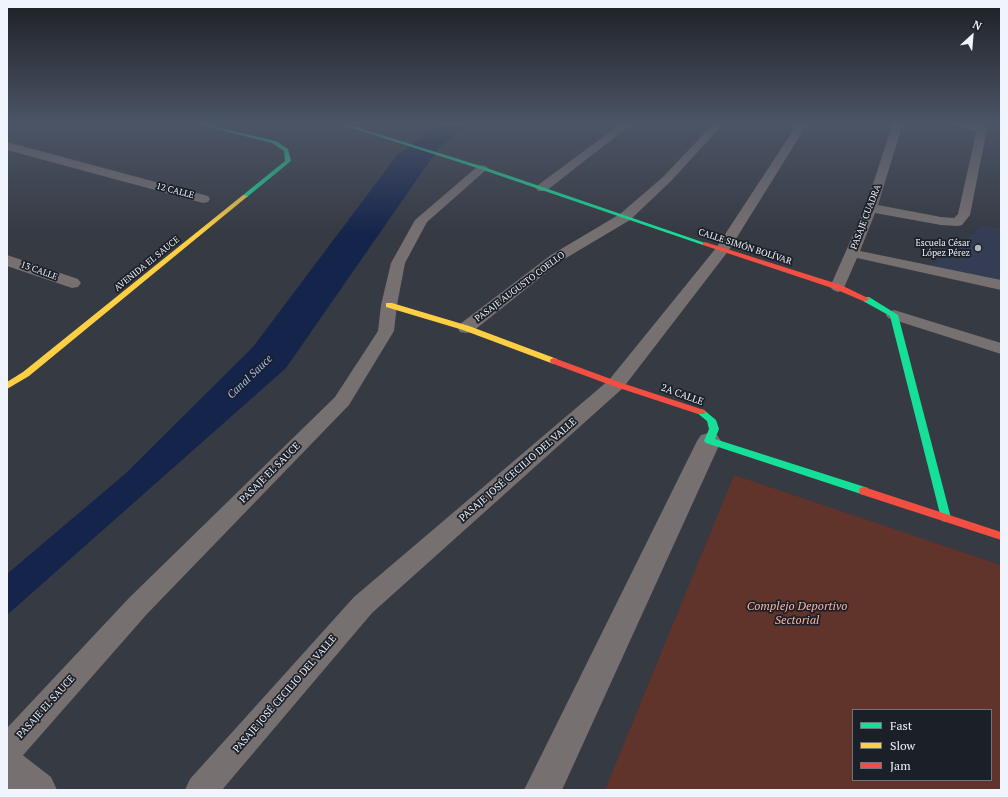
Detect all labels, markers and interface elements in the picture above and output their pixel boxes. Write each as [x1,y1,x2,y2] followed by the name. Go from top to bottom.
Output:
[952,16,992,56] north arrow
[970,17,984,33] text: N
[155,181,195,201] street label: 12 CALLE
[849,183,883,251] street label: PASAJE CUADRA
[697,227,793,267] street label: CALLE SIMÓN BOLÍVAR
[112,234,182,294] street label: AVENIDA EL SAUCE
[916,238,970,259] place label: Escuela César López Pérez
[973,243,983,253] marker: Escuela César López Pérez
[473,250,567,324] street label: PASAJE AUGUSTO COELLO
[19,259,59,283] street label: 13 CALLE
[225,352,275,402] water label: Canal Sauce
[659,382,705,408] street label: 2A CALLE
[457,416,579,524] street label: PASAJE JOSÉ CECILIO DEL VALLE
[237,440,303,506] street label: PASAJE EL SAUCE
[747,600,847,628] park label: Complejo Deportivo Sectorial
[231,633,339,755] street label: PASAJE JOSÉ CECILIO DEL VALLE
[15,673,77,741] street label: PASAJE EL SAUCE
[852,709,992,781] legend
[890,718,912,733] text: Fast
[890,738,915,753] text: Slow
[890,758,911,773] text: Jam

